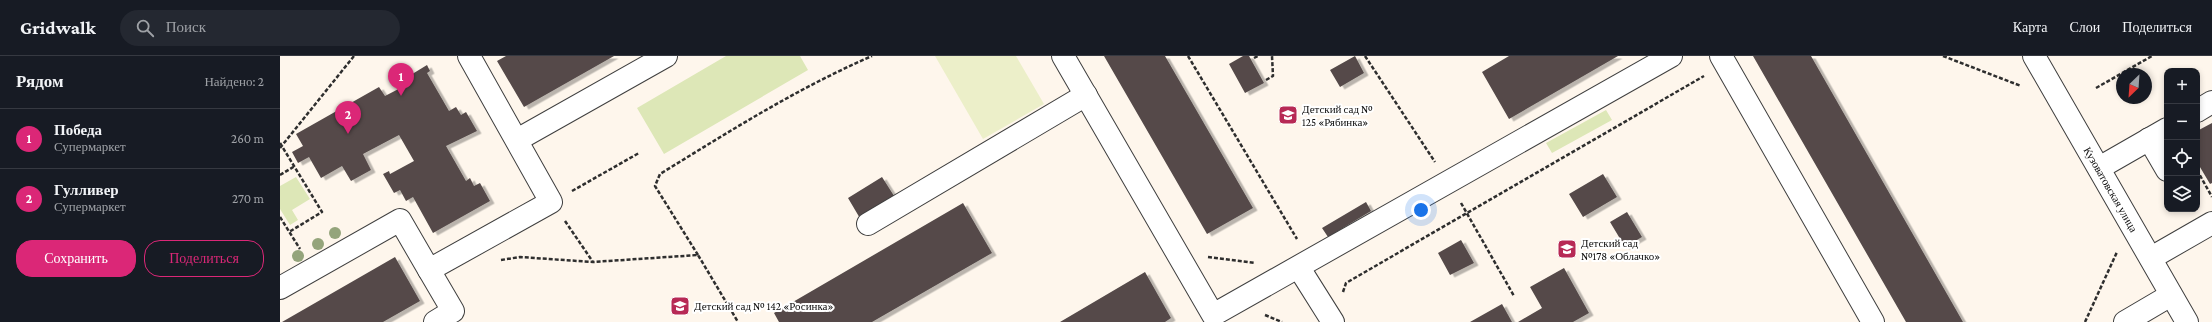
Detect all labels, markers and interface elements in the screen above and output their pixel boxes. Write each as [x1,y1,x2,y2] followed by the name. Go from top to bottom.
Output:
[120,10,400,46] search box
[20,17,96,38] text: Gridwalk
[134,17,156,39] icon: search
[166,19,206,35] text: Поиск
[2013,19,2047,35] text: Карта
[2069,19,2100,35] text: Слои
[2122,19,2192,35] text: Поделиться
[388,63,414,96] pin: 1
[2116,68,2152,104] north arrow
[2164,68,2200,212] map controls
[2164,68,2200,104] button: +
[16,72,64,91] text: Рядом
[204,74,264,89] text: Найдено: 2
[335,101,361,134] pin: 2
[1302,103,1373,128] place label: Детский сад № 125 «Рябинка»
[1277,104,1299,126] school or university icon: Детский сад № 125 «Рябинка»
[2164,104,2200,140] button: −
[54,122,102,138] text: Победа
[27,131,31,146] text: 1
[231,131,264,146] text: 260 m
[54,139,126,154] text: Супермаркет
[2164,140,2200,176] button: locate
[2082,145,2140,234] street label: Кузоватовская улица
[2164,176,2200,212] button: layers
[54,182,119,198] text: Гулливер
[26,191,32,206] text: 2
[232,191,264,206] text: 270 m
[54,199,126,214] text: Супермаркет
[1411,200,1431,220] your location
[1581,237,1660,262] place label: Детский сад №178 «Облачко»
[1556,238,1578,260] school or university icon: Детский сад №178 «Облачко»
[16,240,136,277] button: Сохранить
[144,240,264,277] button: Поделиться
[669,295,691,317] school or university icon: Детский сад № 142 «Росинка»
[694,300,833,312] place label: Детский сад № 142 «Росинка»

